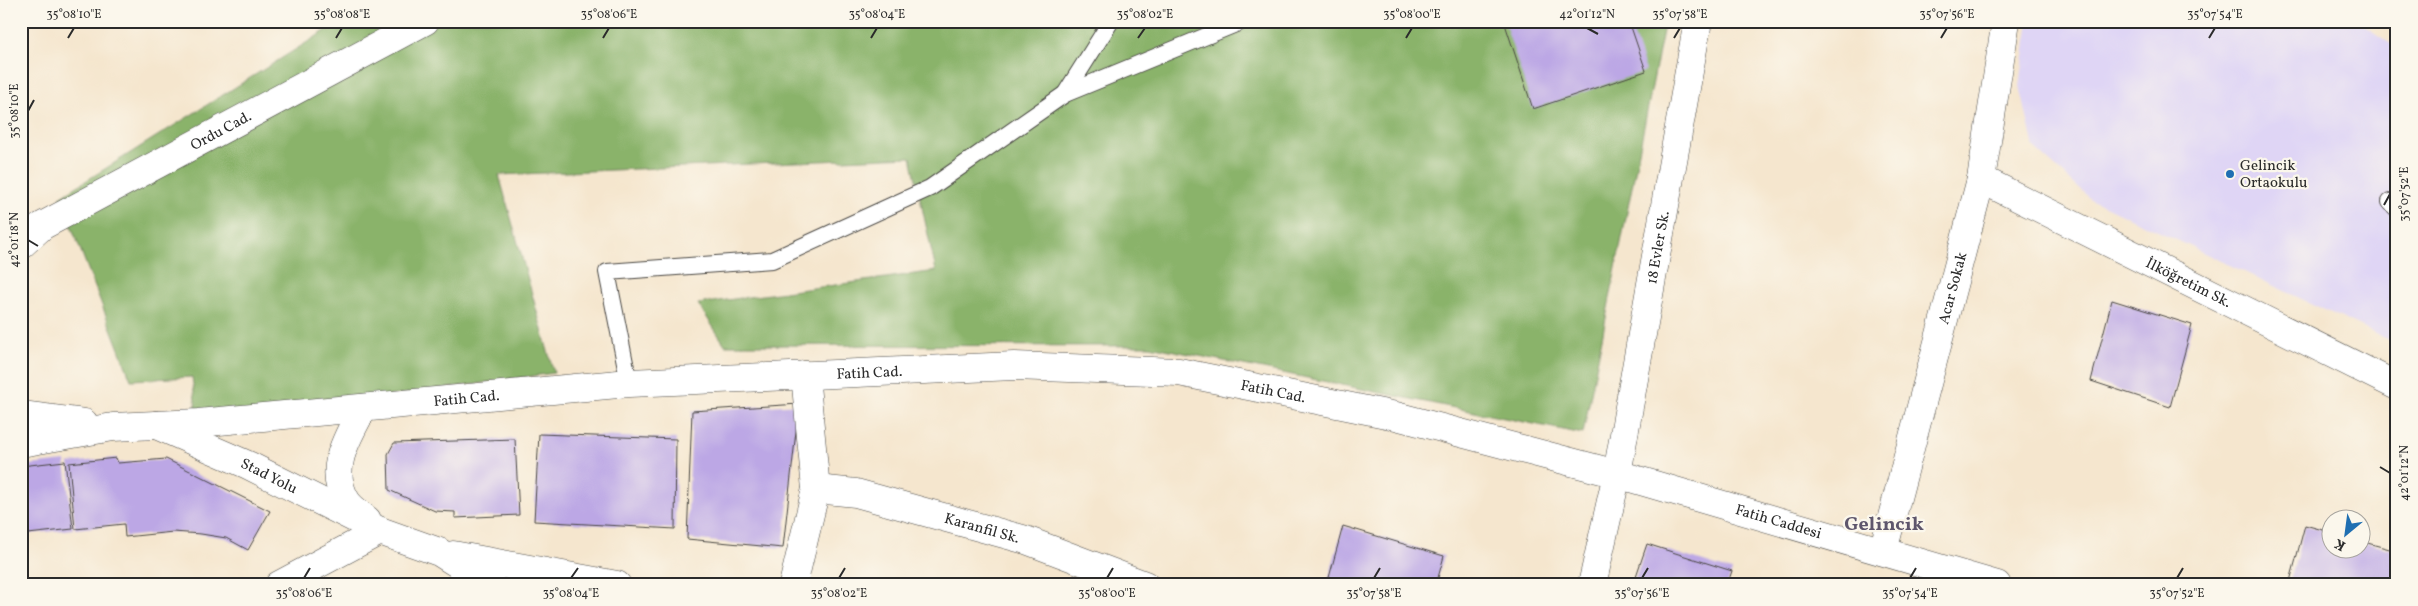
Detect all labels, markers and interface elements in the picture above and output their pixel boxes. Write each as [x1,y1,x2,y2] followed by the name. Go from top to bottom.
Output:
[47,7,101,23] text: 35°08'10"E
[314,7,370,23] text: 35°08'08"E
[581,7,637,23] text: 35°08'06"E
[849,7,905,23] text: 35°08'04"E
[1117,7,1173,23] text: 35°08'02"E
[1383,7,1441,23] text: 35°08'00"E
[1559,7,1615,23] text: 42°01'12"N
[1653,7,1707,23] text: 35°07'58"E
[1920,7,1974,23] text: 35°07'56"E
[2187,7,2243,23] text: 35°07'54"E
[7,84,23,138] text: 35°08'10"E
[187,107,256,157] street label: Ordu Cad.
[2240,156,2307,194] place label: Gelincik Ortaokulu
[2397,167,2413,221] text: 35°07'52"E
[2224,168,2236,180] marker: Gelincik Ortaokulu
[1642,209,1676,286] street label: 18 Evler Sk.
[7,212,23,268] text: 42°01'18"N
[1934,250,1973,327] street label: Acar Sokak
[2142,254,2234,314] street label: İlköğretim Sk.
[836,362,903,386] street label: Fatih Cad.
[1239,376,1307,409] street label: Fatih Cad.
[433,386,500,413] street label: Fatih Cad.
[2397,445,2413,501] text: 42°01'12"N
[237,454,300,500] street label: Stad Yolu
[1732,500,1824,545] street label: Fatih Caddesi
[2320,508,2370,558] north arrow
[942,509,1022,550] street label: Karanfil Sk.
[1844,511,1924,539] district label: Gelincik
[2331,533,2349,555] text: K
[276,586,332,602] text: 35°08'06"E
[543,586,599,602] text: 35°08'04"E
[811,586,867,602] text: 35°08'02"E
[1078,586,1136,602] text: 35°08'00"E
[1347,586,1401,602] text: 35°07'58"E
[1615,586,1669,602] text: 35°07'56"E
[1882,586,1938,602] text: 35°07'54"E
[2150,586,2204,602] text: 35°07'52"E

